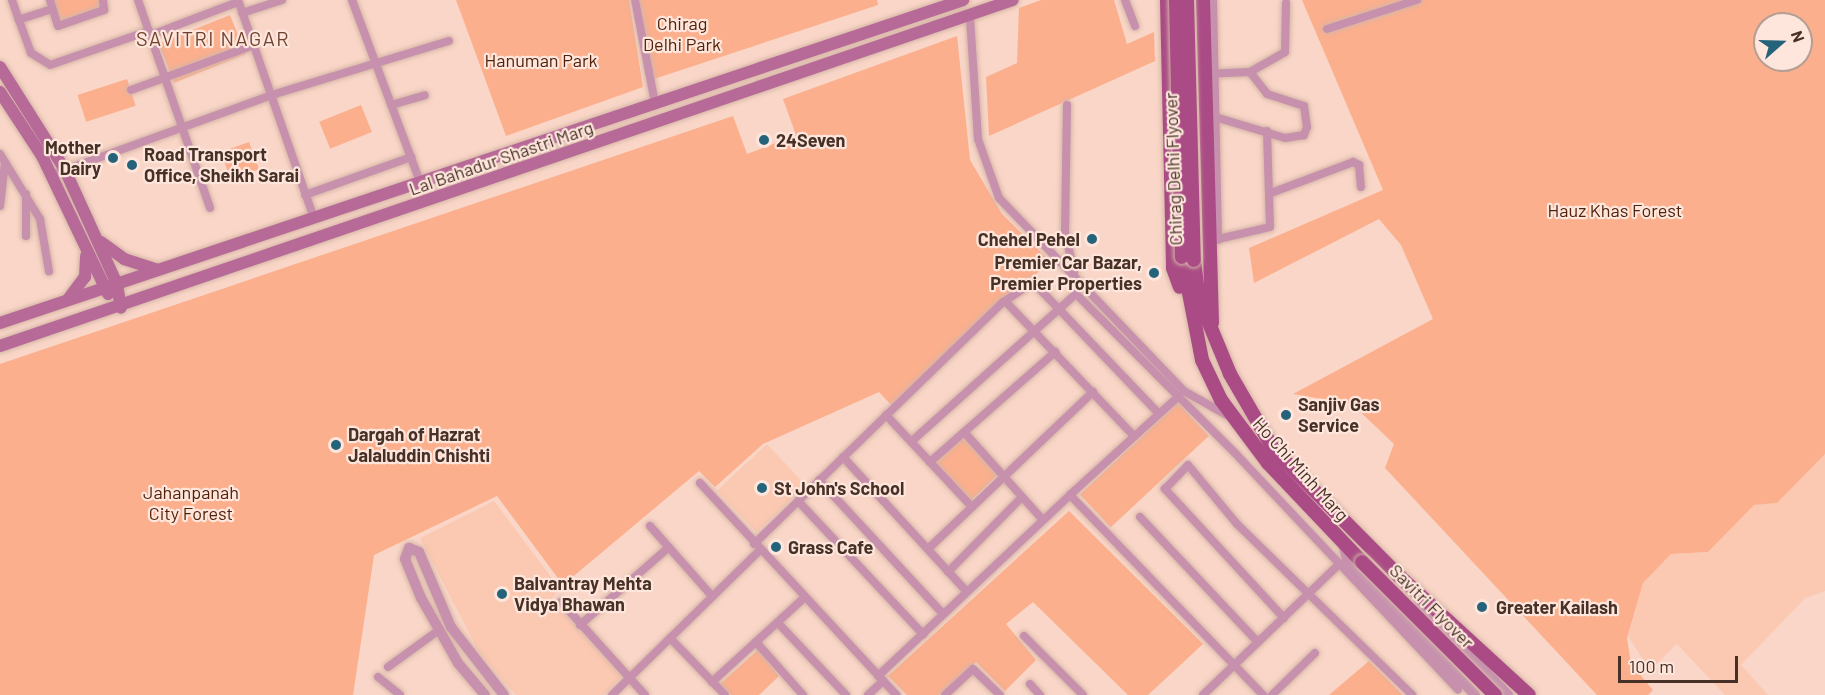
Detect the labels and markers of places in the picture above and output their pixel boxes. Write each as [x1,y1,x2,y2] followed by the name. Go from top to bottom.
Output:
[776,129,845,151] place label: 24Seven
[757,133,771,147] marker: 24Seven
[45,137,101,180] place label: Mother Dairy
[144,144,299,186] place label: Road Transport Office, Sheikh Sarai
[106,151,120,165] marker: Mother Dairy
[125,158,139,172] marker: Road Transport Office, Sheikh Sarai
[978,228,1080,250] place label: Chehel Pehel
[1085,232,1099,246] marker: Chehel Pehel
[990,252,1142,294] place label: Premier Car Bazar, Premier Properties
[1147,266,1161,280] marker: Premier Car Bazar, Premier Properties
[1298,394,1380,436] place label: Sanjiv Gas Service
[1279,408,1293,422] marker: Sanjiv Gas Service
[348,424,490,466] place label: Dargah of Hazrat Jalaluddin Chishti
[329,438,343,452] marker: Dargah of Hazrat Jalaluddin Chishti
[774,477,904,499] place label: St John's School
[755,481,769,495] marker: St John's School
[788,536,873,558] place label: Grass Cafe
[769,540,783,554] marker: Grass Cafe
[514,573,652,616] place label: Balvantray Mehta Vidya Bhawan
[495,587,509,601] marker: Balvantray Mehta Vidya Bhawan
[1496,596,1618,618] place label: Greater Kailash
[1473,598,1491,616] marker: Greater Kailash

